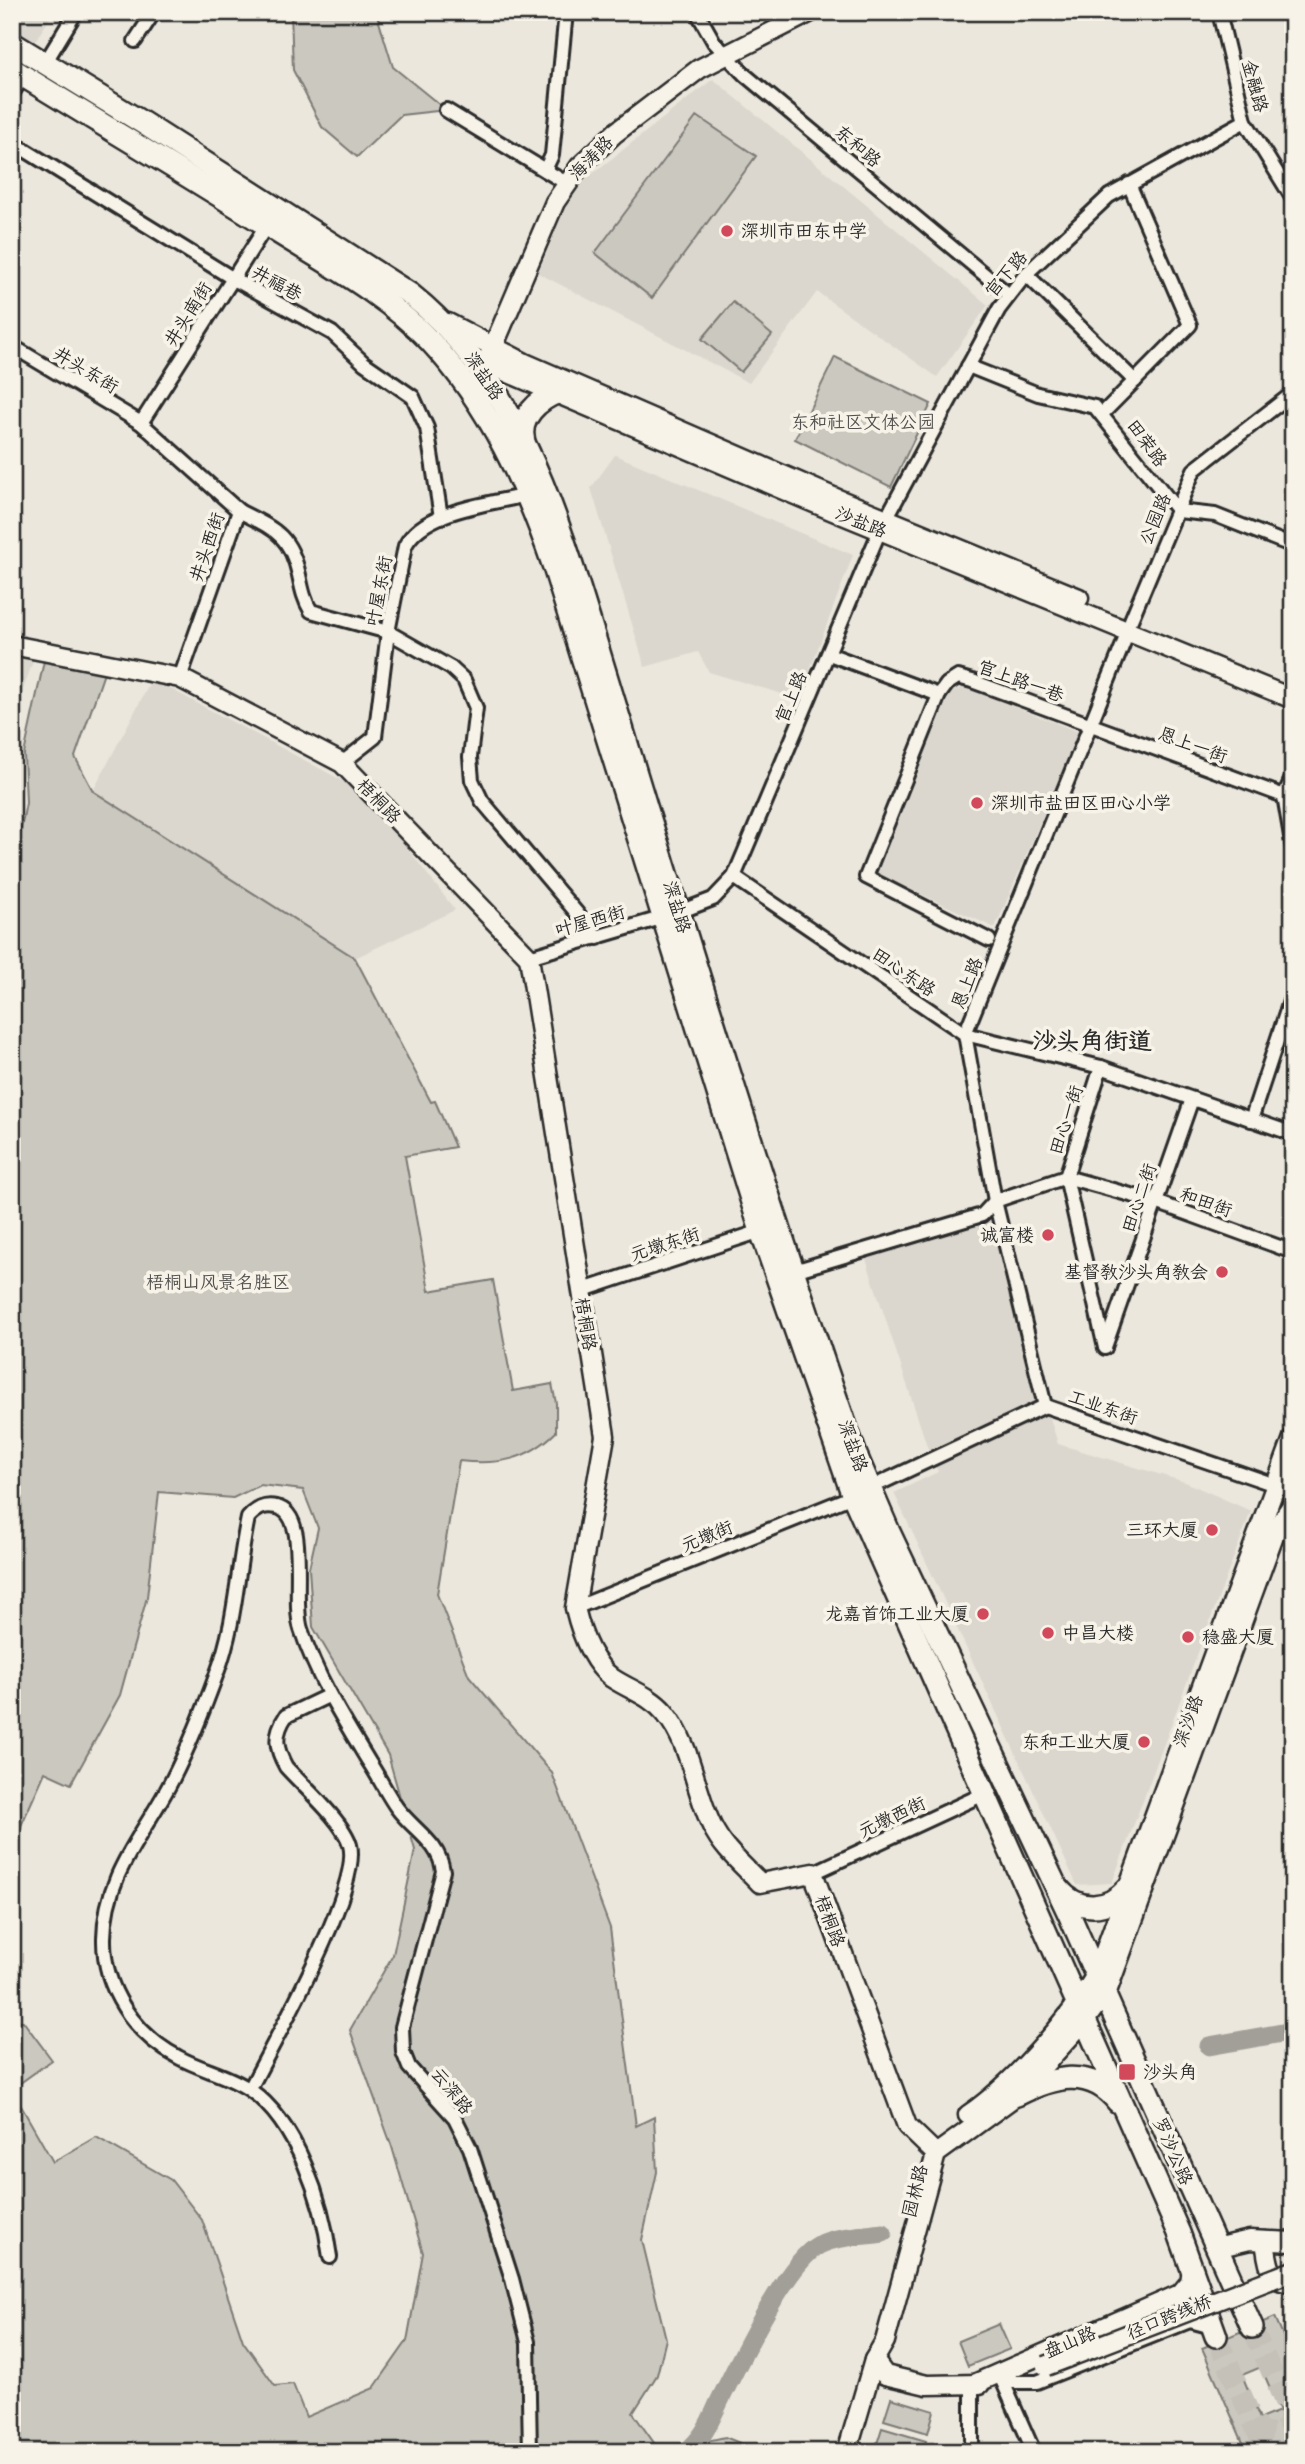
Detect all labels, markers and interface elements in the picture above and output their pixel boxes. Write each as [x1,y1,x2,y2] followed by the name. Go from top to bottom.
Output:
[1236,56,1276,115] street label: 金融路
[830,117,888,173] street label: 东和路
[561,128,618,186] street label: 海涛路
[741,216,867,243] place label: 深圳市田东中学
[719,223,735,239] marker: 深圳市田东中学
[977,244,1033,302] street label: 官下路
[248,257,308,307] street label: 井福巷
[156,276,217,351] street label: 井头南街
[49,339,125,399] street label: 井头东街
[459,345,512,405] street label: 深盐路
[791,407,935,434] park label: 东和社区文体公园
[1121,412,1175,472] street label: 田荣路
[1131,488,1177,549] street label: 公园路
[831,498,892,543] street label: 沙盐路
[181,508,230,585] street label: 井头西街
[357,553,398,629] street label: 叶屋东街
[975,652,1068,708] street label: 官上路一巷
[767,666,813,727] street label: 官上路
[1155,719,1232,769] street label: 恩上一街
[352,771,409,829] street label: 梧桐路
[991,788,1171,815] place label: 深圳市盐田区田心小学
[969,795,985,811] marker: 深圳市盐田区田心小学
[658,877,699,936] street label: 深盐路
[551,897,628,942] street label: 叶屋西街
[867,939,942,1002] street label: 田心东路
[943,952,988,1013] street label: 恩上路
[1032,1021,1152,1057] district label: 沙头角街道
[1041,1081,1089,1158] street label: 田心一街
[1113,1159,1162,1236] street label: 田心二街
[1177,1179,1237,1223] street label: 和田街
[626,1219,703,1267] street label: 元墩东街
[980,1220,1034,1247] place label: 诚富楼
[1040,1227,1056,1243] marker: 诚富楼
[1064,1257,1208,1284] place label: 基督教沙头角教会
[1214,1264,1230,1280] marker: 基督教沙头角教会
[146,1267,290,1294] park label: 梧桐山风景名胜区
[570,1295,605,1353] street label: 梧桐路
[1065,1381,1142,1430] street label: 工业东街
[832,1415,876,1475] street label: 深盐路
[676,1512,737,1557] street label: 元墩街
[1126,1515,1198,1542] place label: 三环大厦
[1204,1522,1220,1538] marker: 三环大厦
[825,1599,969,1626] place label: 龙嘉首饰工业大厦
[975,1606,991,1622] marker: 龙嘉首饰工业大厦
[1062,1618,1134,1645] place label: 中昌大楼
[1202,1622,1274,1649] place label: 稳盛大厦
[1040,1625,1056,1641] marker: 中昌大楼
[1180,1629,1196,1645] marker: 稳盛大厦
[1165,1690,1209,1750] street label: 深沙路
[1022,1727,1130,1754] place label: 东和工业大厦
[1136,1734,1152,1750] marker: 东和工业大厦
[853,1788,930,1843] street label: 元墩西街
[809,1890,853,1950] street label: 梧桐路
[1143,2057,1197,2084] place label: 沙头角
[426,2061,481,2120] street label: 云深路
[1117,2062,1137,2082] marker: 沙头角
[1147,2112,1201,2189] street label: 罗沙公路
[894,2161,933,2220] street label: 园林路
[1122,2286,1215,2345] street label: 径口跨线桥
[1039,2318,1100,2364] street label: 盘山路

